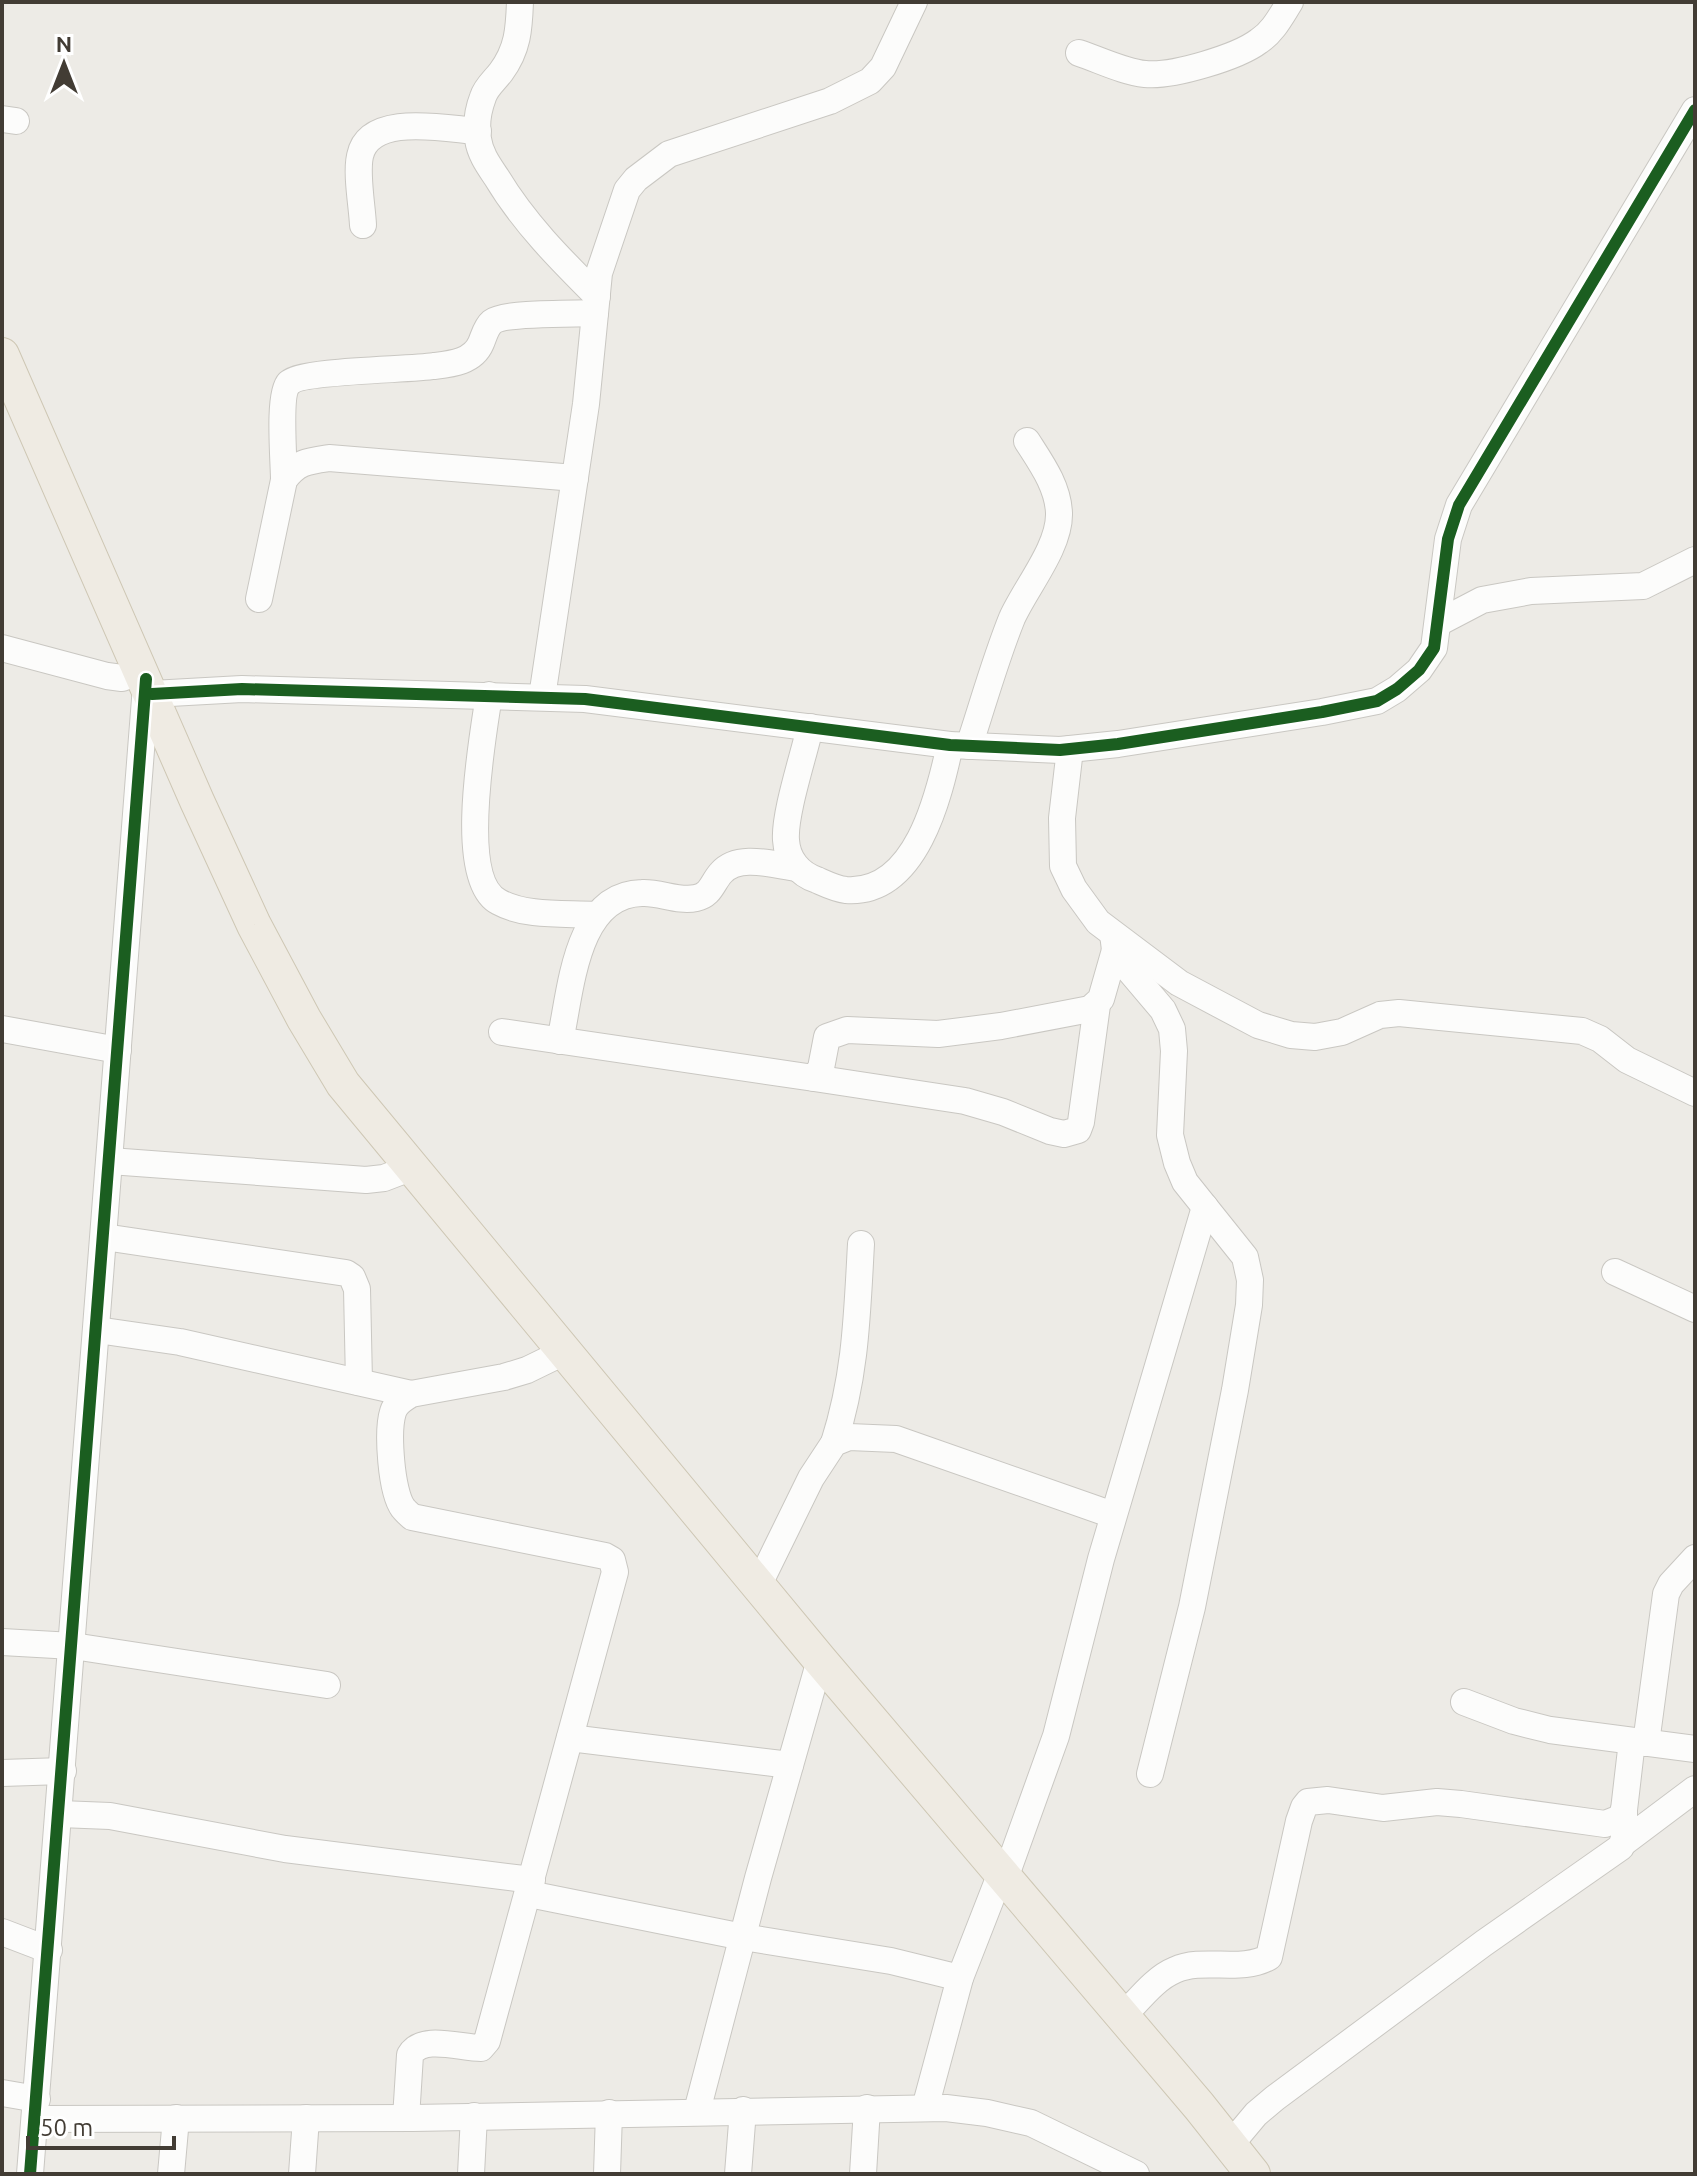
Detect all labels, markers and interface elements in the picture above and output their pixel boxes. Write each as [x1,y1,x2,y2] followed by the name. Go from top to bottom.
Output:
[24,24,104,104] north arrow
[56,31,72,56] text: N
[28,2100,174,2150] scale bar
[40,2114,93,2141] text: 50 m

